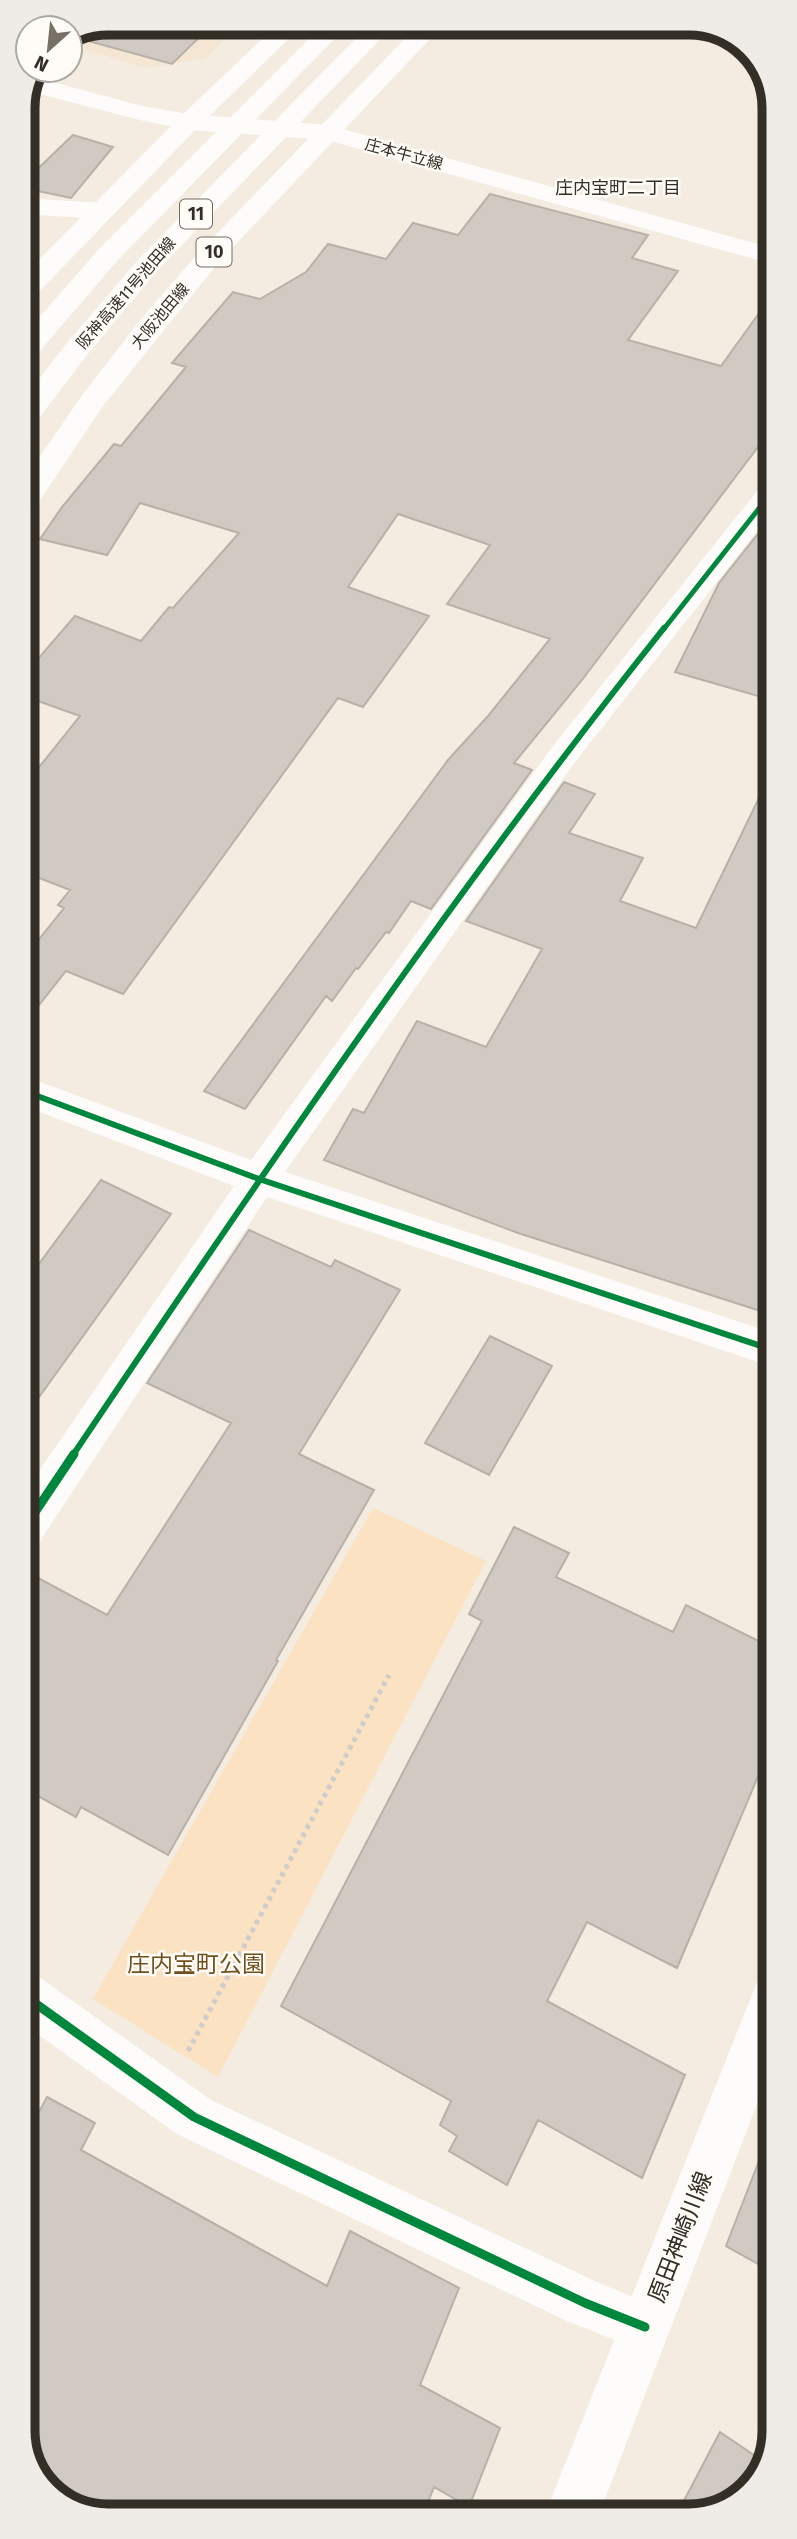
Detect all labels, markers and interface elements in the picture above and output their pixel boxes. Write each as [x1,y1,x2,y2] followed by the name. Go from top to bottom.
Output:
[14,14,84,84] north arrow
[31,51,52,77] text: N
[363,134,445,174] street label: 庄本牛立線
[555,177,681,199] district label: 庄内宝町二丁目
[180,200,212,229] road number: 11
[72,233,180,353] street label: 阪神高速11号池田線
[196,238,232,266] road number: 10
[127,279,193,353] street label: 大阪池田線
[127,1950,265,1978] park label: 庄内宝町公園
[642,2168,718,2306] street label: 原田神崎川線

